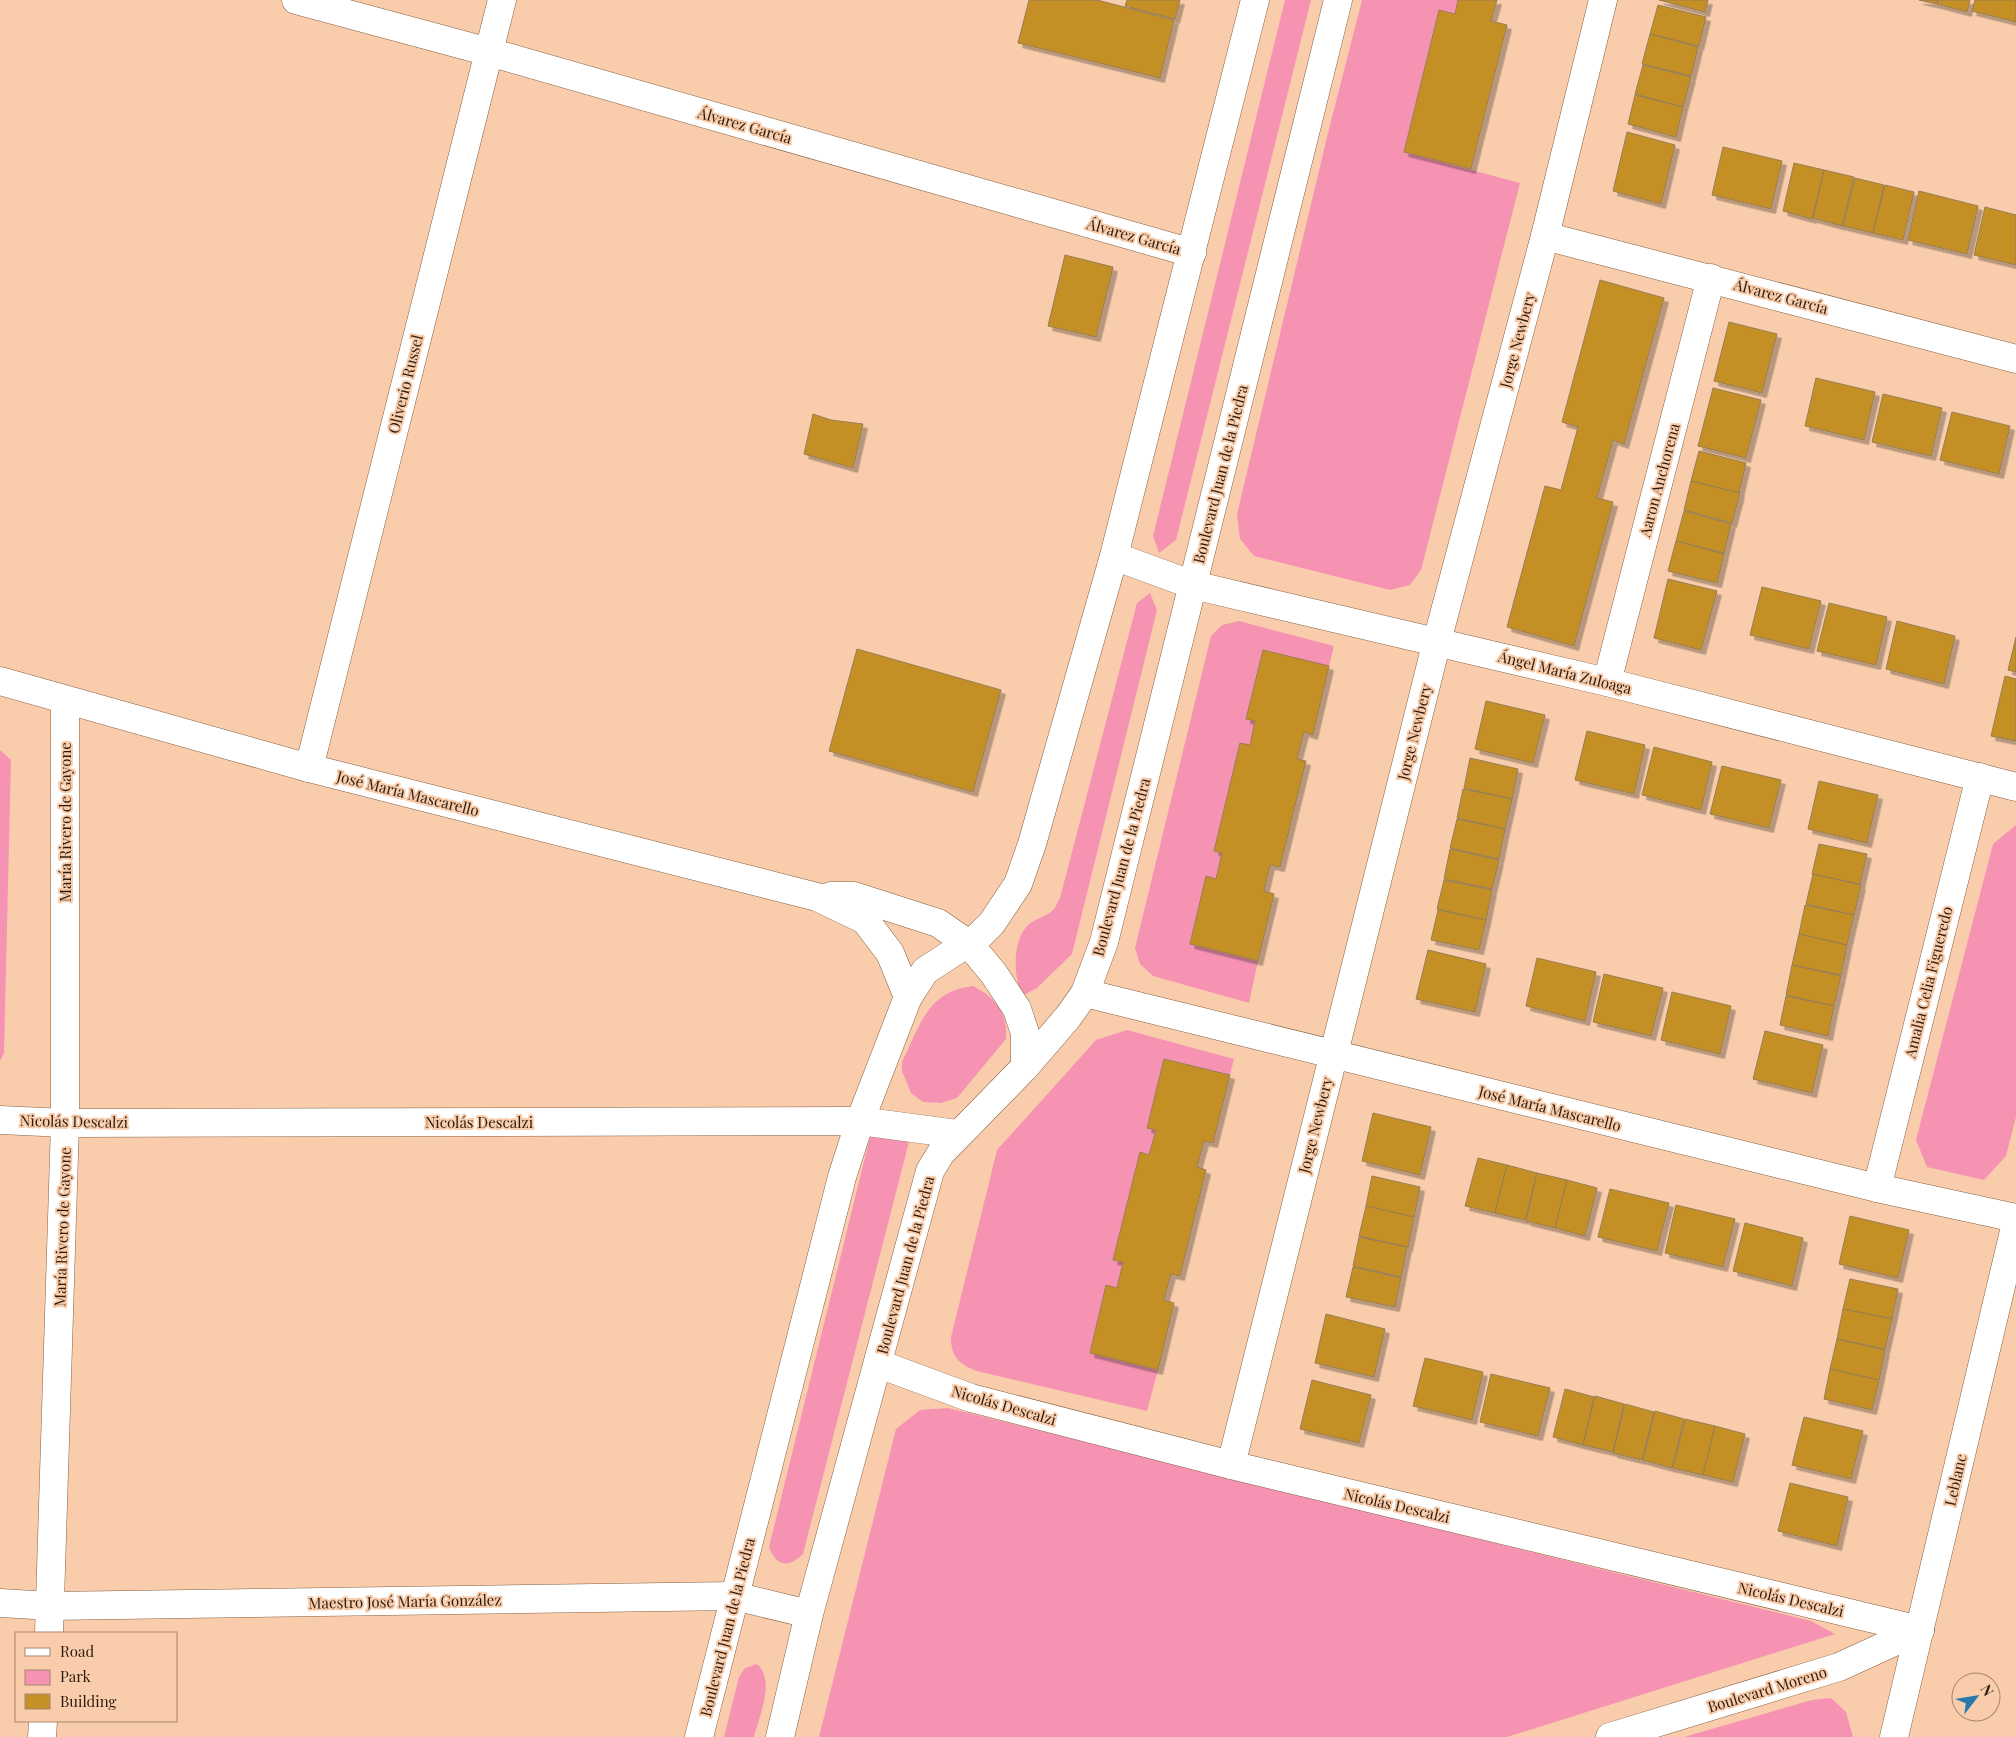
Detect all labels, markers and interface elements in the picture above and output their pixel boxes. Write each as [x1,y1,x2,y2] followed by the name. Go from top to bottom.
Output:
[695,102,795,148] street label: Álvarez García
[1084,213,1184,259] street label: Álvarez García
[1731,274,1831,318] street label: Álvarez García
[1494,290,1539,391] street label: Jorge Newbery
[383,332,427,436] street label: Oliverio Russel
[1188,382,1252,565] street label: Boulevard Juan de la Piedra
[1634,420,1684,540] street label: Aaron Anchorena
[1495,646,1634,698] street label: Ángel María Zuloaga
[1392,681,1436,783] street label: Jorge Newbery
[55,742,75,902] street label: María Rivero de Gayone
[334,765,481,820] street label: José María Mascarello
[1088,775,1155,958] street label: Boulevard Juan de la Piedra
[1899,904,1957,1061] street label: Amalia Celia Figueredo
[1293,1074,1337,1176] street label: Jorge Newbery
[1476,1080,1623,1135] street label: José María Mascarello
[20,1110,129,1132] street label: Nicolás Descalzi
[425,1112,534,1132] street label: Nicolás Descalzi
[49,1147,75,1307] street label: María Rivero de Gayone
[872,1173,939,1356] street label: Boulevard Juan de la Piedra
[949,1380,1059,1430] street label: Nicolás Descalzi
[1939,1452,1971,1508] street label: Leblanc
[1342,1483,1452,1527] street label: Nicolás Descalzi
[695,1535,759,1718] street label: Boulevard Juan de la Piedra
[1736,1577,1846,1621] street label: Nicolás Descalzi
[308,1589,502,1613] street label: Maestro José María González
[15,1632,178,1722] legend
[60,1641,94,1661] text: Road
[1705,1661,1829,1717] street label: Boulevard Moreno
[60,1666,92,1686] text: Park
[1951,1672,2001,1722] north arrow
[1977,1681,1998,1699] text: N
[60,1691,117,1711] text: Building

